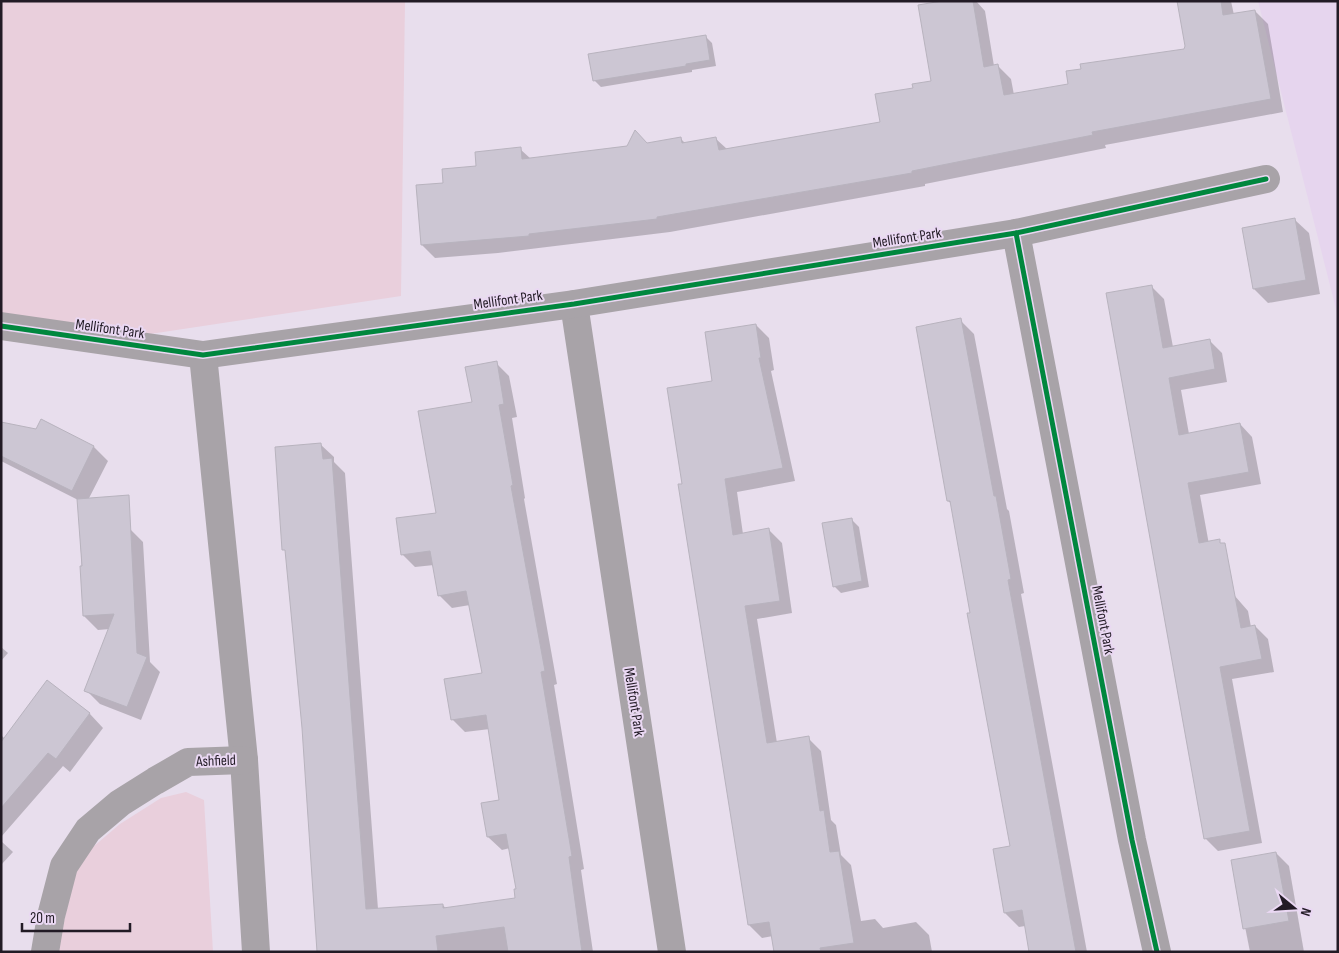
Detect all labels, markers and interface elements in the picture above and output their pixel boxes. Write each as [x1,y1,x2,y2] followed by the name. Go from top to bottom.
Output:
[871,223,943,253] street label: Mellifont Park
[472,286,544,314] street label: Mellifont Park
[74,315,146,343] street label: Mellifont Park
[1087,584,1119,656] street label: Mellifont Park
[619,666,649,738] street label: Mellifont Park
[195,751,236,771] street label: Ashfield
[1269,883,1319,933] north arrow
[22,900,130,932] scale bar
[1297,906,1315,918] text: N
[30,909,55,928] text: 20 m

